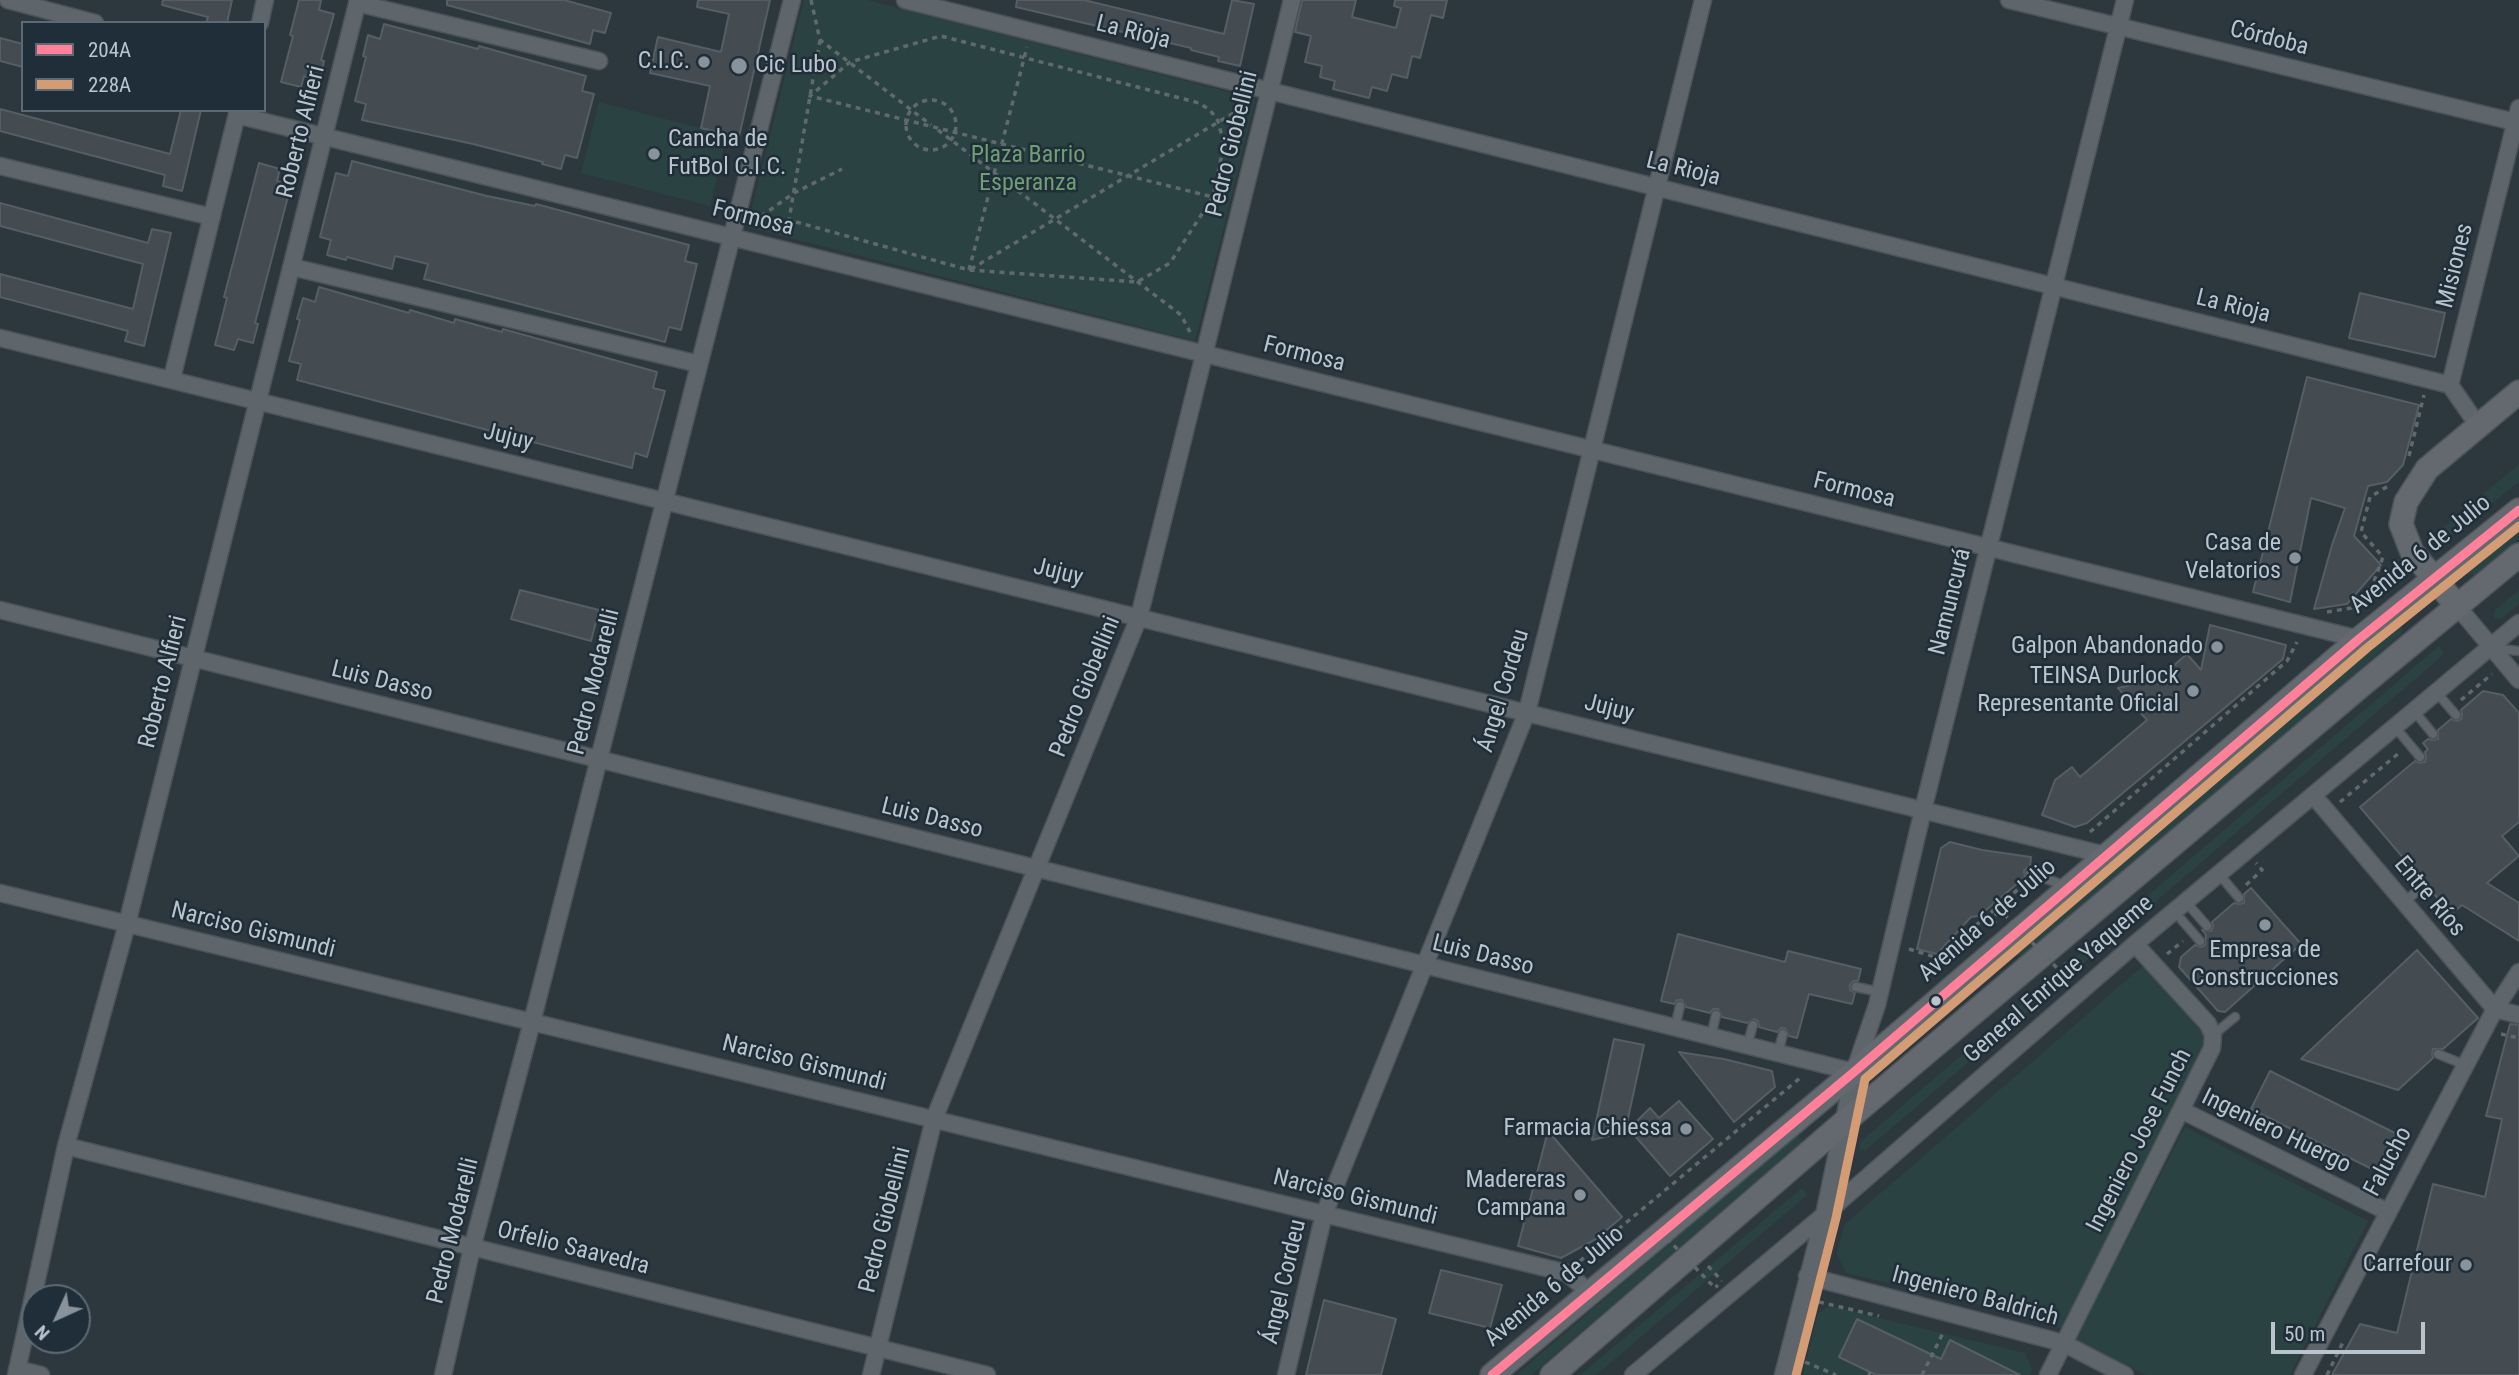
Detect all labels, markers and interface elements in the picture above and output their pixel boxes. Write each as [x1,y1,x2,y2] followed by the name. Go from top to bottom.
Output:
[1093,10,1173,56] street label: La Rioja
[2227,15,2311,63] street label: Córdoba
[21,21,266,112] legend
[88,38,131,62] text: 204A
[638,48,690,76] place label: C.I.C.
[755,52,837,80] place label: Cic Lubo
[696,54,712,70] marker: C.I.C.
[729,56,749,76] marker: Cic Lubo
[272,63,332,201] street label: Roberto Alfieri
[1201,68,1265,220] street label: Pedro Giobellini
[88,73,131,97] text: 228A
[668,126,786,182] place label: Cancha de FutBol C.I.C.
[971,142,1085,198] park label: Plaza Barrio Esperanza
[646,146,662,162] marker: Cancha de FutBol C.I.C.
[1643,147,1723,193] street label: La Rioja
[709,195,797,243] street label: Formosa
[2432,221,2480,311] street label: Misiones
[2193,284,2273,330] street label: La Rioja
[1260,331,1348,379] street label: Formosa
[480,418,536,458] street label: Jujuy
[1810,467,1898,515] street label: Formosa
[2345,489,2497,621] street label: Avenida 6 de Julio
[2185,530,2281,586] place label: Casa de Velatorios
[1924,546,1978,658] street label: Namuncurá
[2287,550,2303,566] marker: Casa de Velatorios
[1030,553,1086,593] street label: Jujuy
[563,606,627,758] street label: Pedro Modarelli
[1045,612,1127,762] street label: Pedro Giobellini
[134,613,194,751] street label: Roberto Alfieri
[1472,626,1536,756] street label: Ángel Cordeu
[2011,633,2203,661] place label: Galpon Abandonado
[2209,639,2225,655] marker: Galpon Abandonado
[328,655,436,709] street label: Luis Dasso
[1977,663,2179,719] place label: TEINSA Durlock Representante Oficial
[2185,683,2201,699] marker: TEINSA Durlock Representante Oficial
[1581,689,1637,729] street label: Jujuy
[878,792,986,846] street label: Luis Dasso
[2387,851,2471,943] street label: Entre Ríos
[1913,853,2063,989] street label: Avenida 6 de Julio
[1958,890,2160,1070] street label: General Enrique Yaqueme
[168,897,338,965] street label: Narciso Gismundi
[2257,917,2273,933] marker: Empresa de Construcciones
[1429,929,1537,983] street label: Luis Dasso
[2191,937,2339,993] place label: Empresa de Construcciones
[1929,994,1943,1008] unlabelled marker
[719,1030,889,1098] street label: Narciso Gismundi
[2081,1044,2199,1238] street label: Ingeniero Jose Funch
[2197,1083,2355,1181] street label: Ingeniero Huergo
[1504,1115,1672,1143] place label: Farmacia Chiessa
[1678,1121,1694,1137] marker: Farmacia Chiessa
[2359,1122,2419,1202] street label: Falucho
[854,1144,918,1296] street label: Pedro Giobellini
[422,1155,486,1307] street label: Pedro Modarelli
[1270,1164,1440,1232] street label: Narciso Gismundi
[1466,1167,1566,1223] place label: Madereras Campana
[1572,1187,1588,1203] marker: Madereras Campana
[494,1216,652,1282] street label: Orfelio Saavedra
[1257,1217,1313,1347] street label: Ángel Cordeu
[1480,1220,1630,1354] street label: Avenida 6 de Julio
[2363,1251,2452,1279] place label: Carrefour
[2458,1257,2474,1273] marker: Carrefour
[1889,1261,2061,1333] street label: Ingeniero Baldrich
[21,1284,91,1354] north arrow
[2274,1308,2428,1352] scale bar
[30,1321,54,1345] text: N
[2284,1322,2325,1346] text: 50 m

